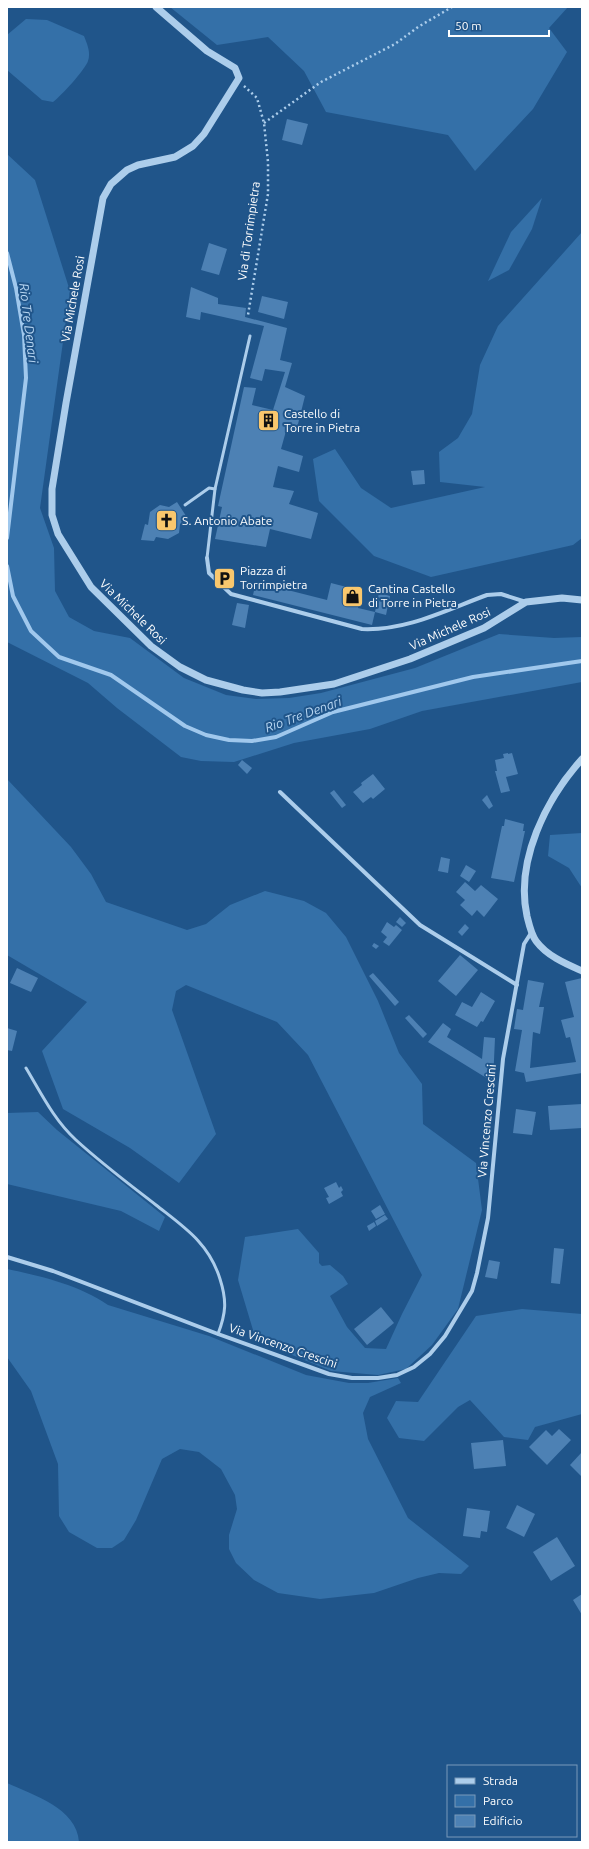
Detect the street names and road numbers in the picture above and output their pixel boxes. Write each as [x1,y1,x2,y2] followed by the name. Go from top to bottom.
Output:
[235,181,262,281] street label: Via di Torrimpietra
[59,255,87,343] street label: Via Michele Rosi
[97,577,169,647] street label: Via Michele Rosi
[407,605,492,652] street label: Via Michele Rosi
[475,1064,498,1178] street label: Via Vincenzo Crescini
[227,1321,339,1370] street label: Via Vincenzo Crescini

